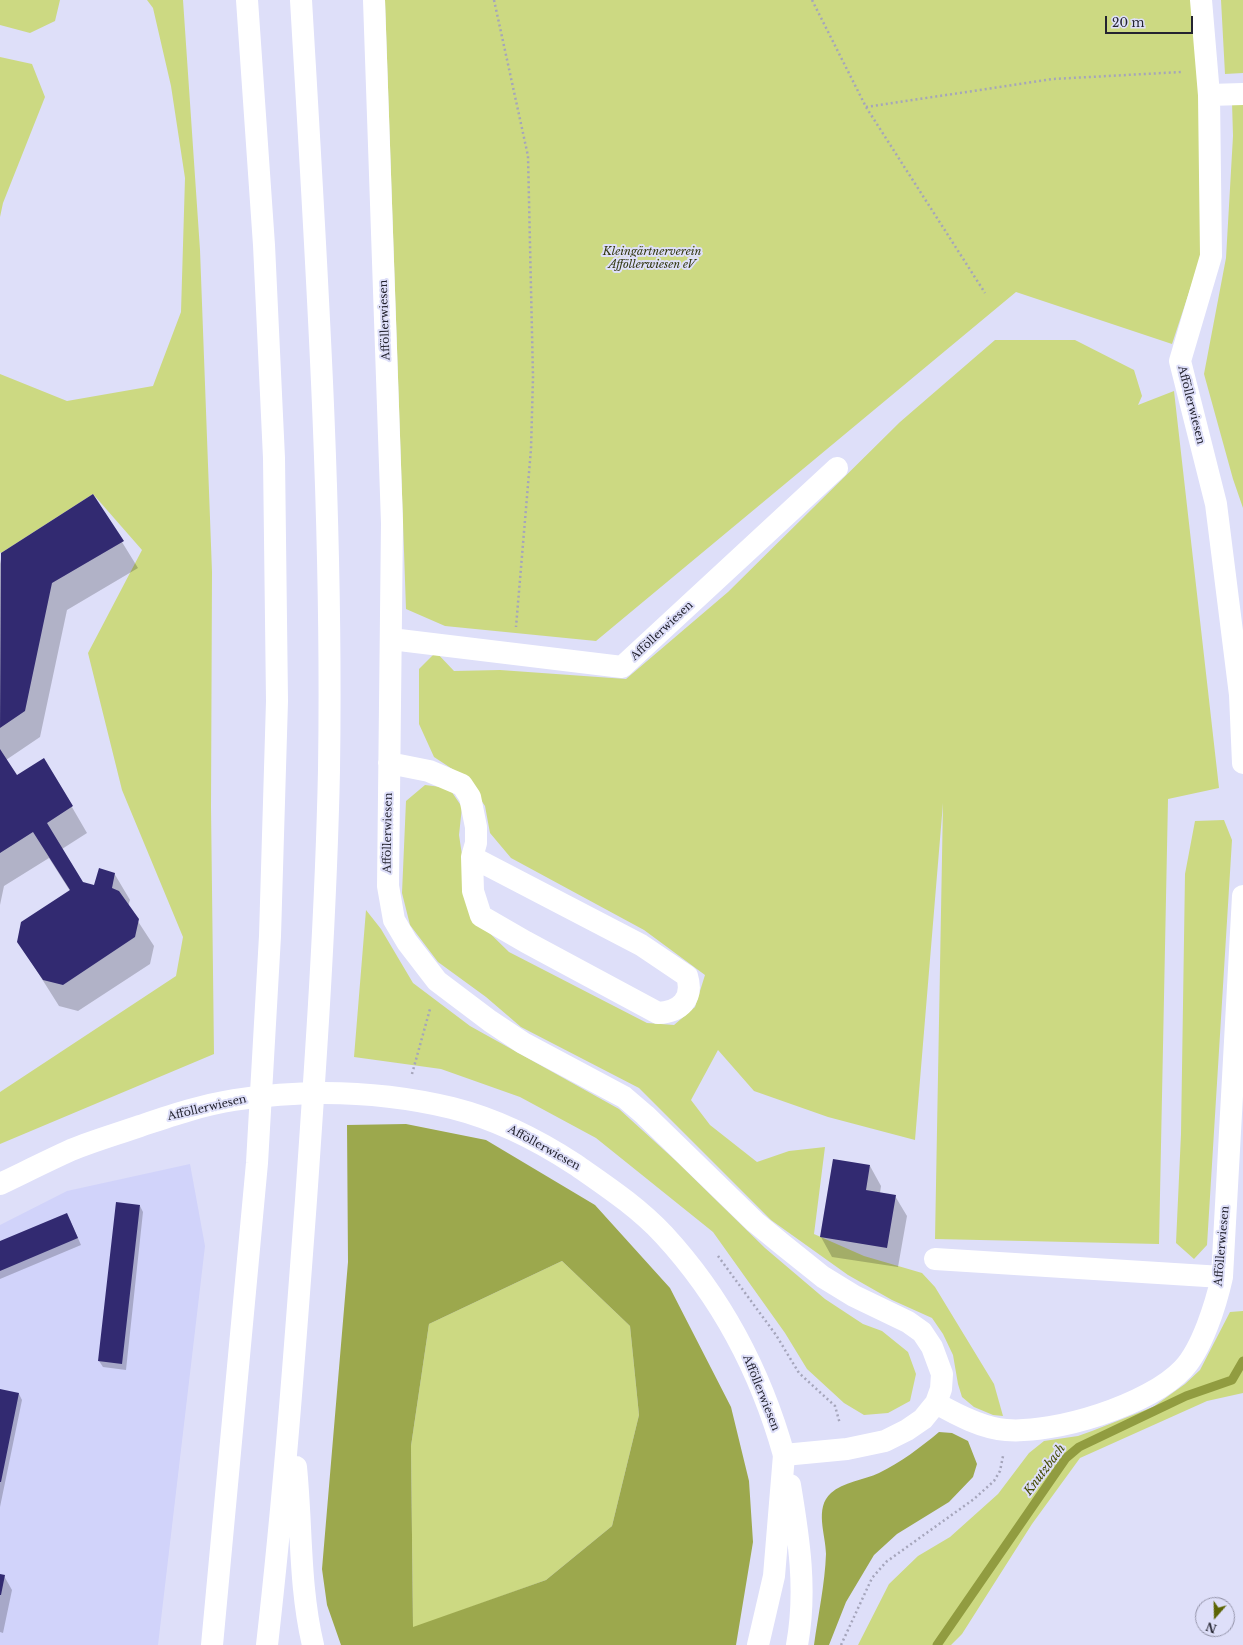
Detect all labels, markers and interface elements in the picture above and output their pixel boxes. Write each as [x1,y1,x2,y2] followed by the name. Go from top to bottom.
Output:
[1107,8,1195,34] scale bar
[1112,15,1144,30] text: 20 m
[603,245,701,271] park label: Kleingärtnerverein Afföllerwiesen eV
[377,280,393,360] street label: Afföllerwiesen
[1175,364,1207,446] street label: Afföllerwiesen
[628,599,696,663] street label: Afföllerwiesen
[381,793,395,873] street label: Afföllerwiesen
[166,1093,248,1123] street label: Afföllerwiesen
[506,1123,582,1173] street label: Afföllerwiesen
[1212,1205,1232,1287] street label: Afföllerwiesen
[740,1353,782,1433] street label: Afföllerwiesen
[1021,1442,1069,1498] water label: Knutzbach
[1195,1597,1235,1637] north arrow
[1204,1619,1218,1636] text: N

